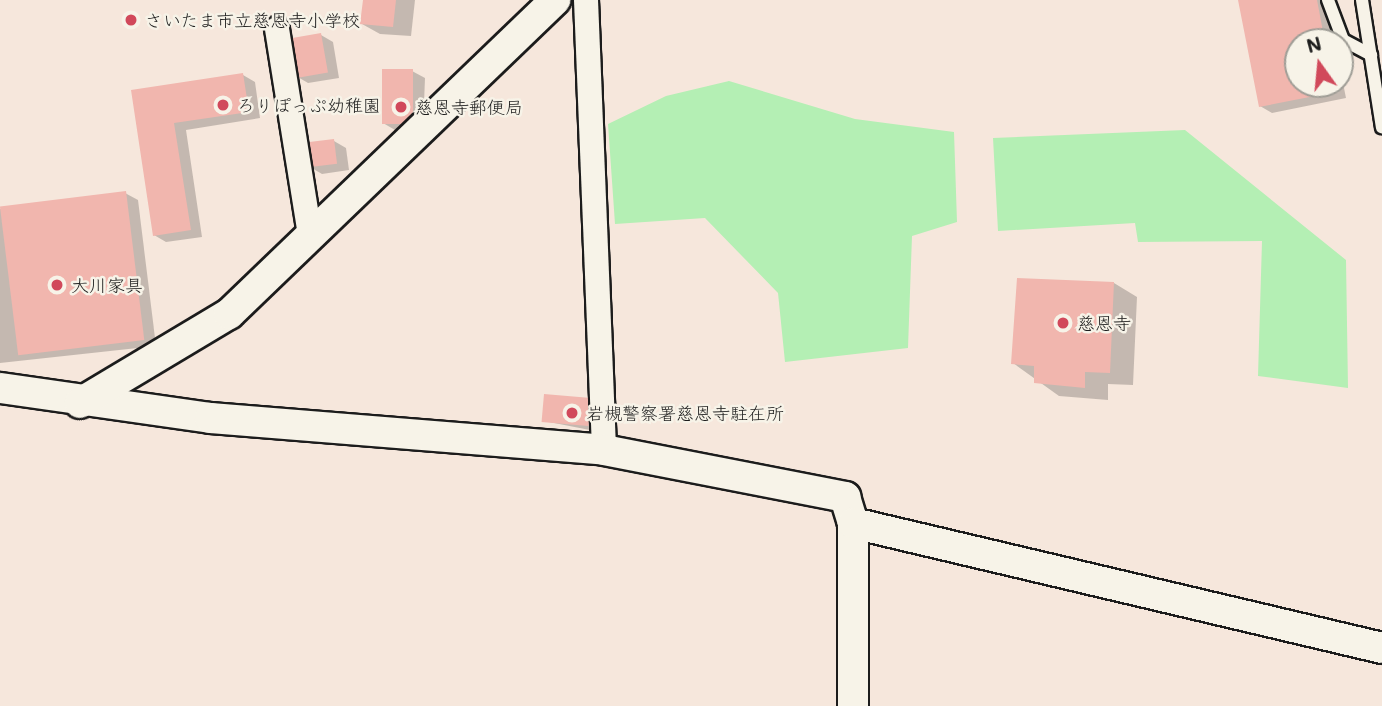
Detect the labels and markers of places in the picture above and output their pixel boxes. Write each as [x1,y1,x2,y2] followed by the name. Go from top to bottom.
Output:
[145,9,361,31] place label: さいたま市立慈恩寺小学校
[123,12,139,28] marker: さいたま市立慈恩寺小学校
[237,94,381,116] place label: ろりぽっぷ幼稚園
[415,96,523,118] place label: 慈恩寺郵便局
[215,97,231,113] marker: ろりぽっぷ幼稚園
[393,99,409,115] marker: 慈恩寺郵便局
[71,274,143,296] place label: 大川家具
[49,277,65,293] marker: 大川家具
[1077,312,1131,334] place label: 慈恩寺
[1055,315,1071,331] marker: 慈恩寺
[586,402,784,424] place label: 岩槻警察署慈恩寺駐在所
[564,405,580,421] marker: 岩槻警察署慈恩寺駐在所

